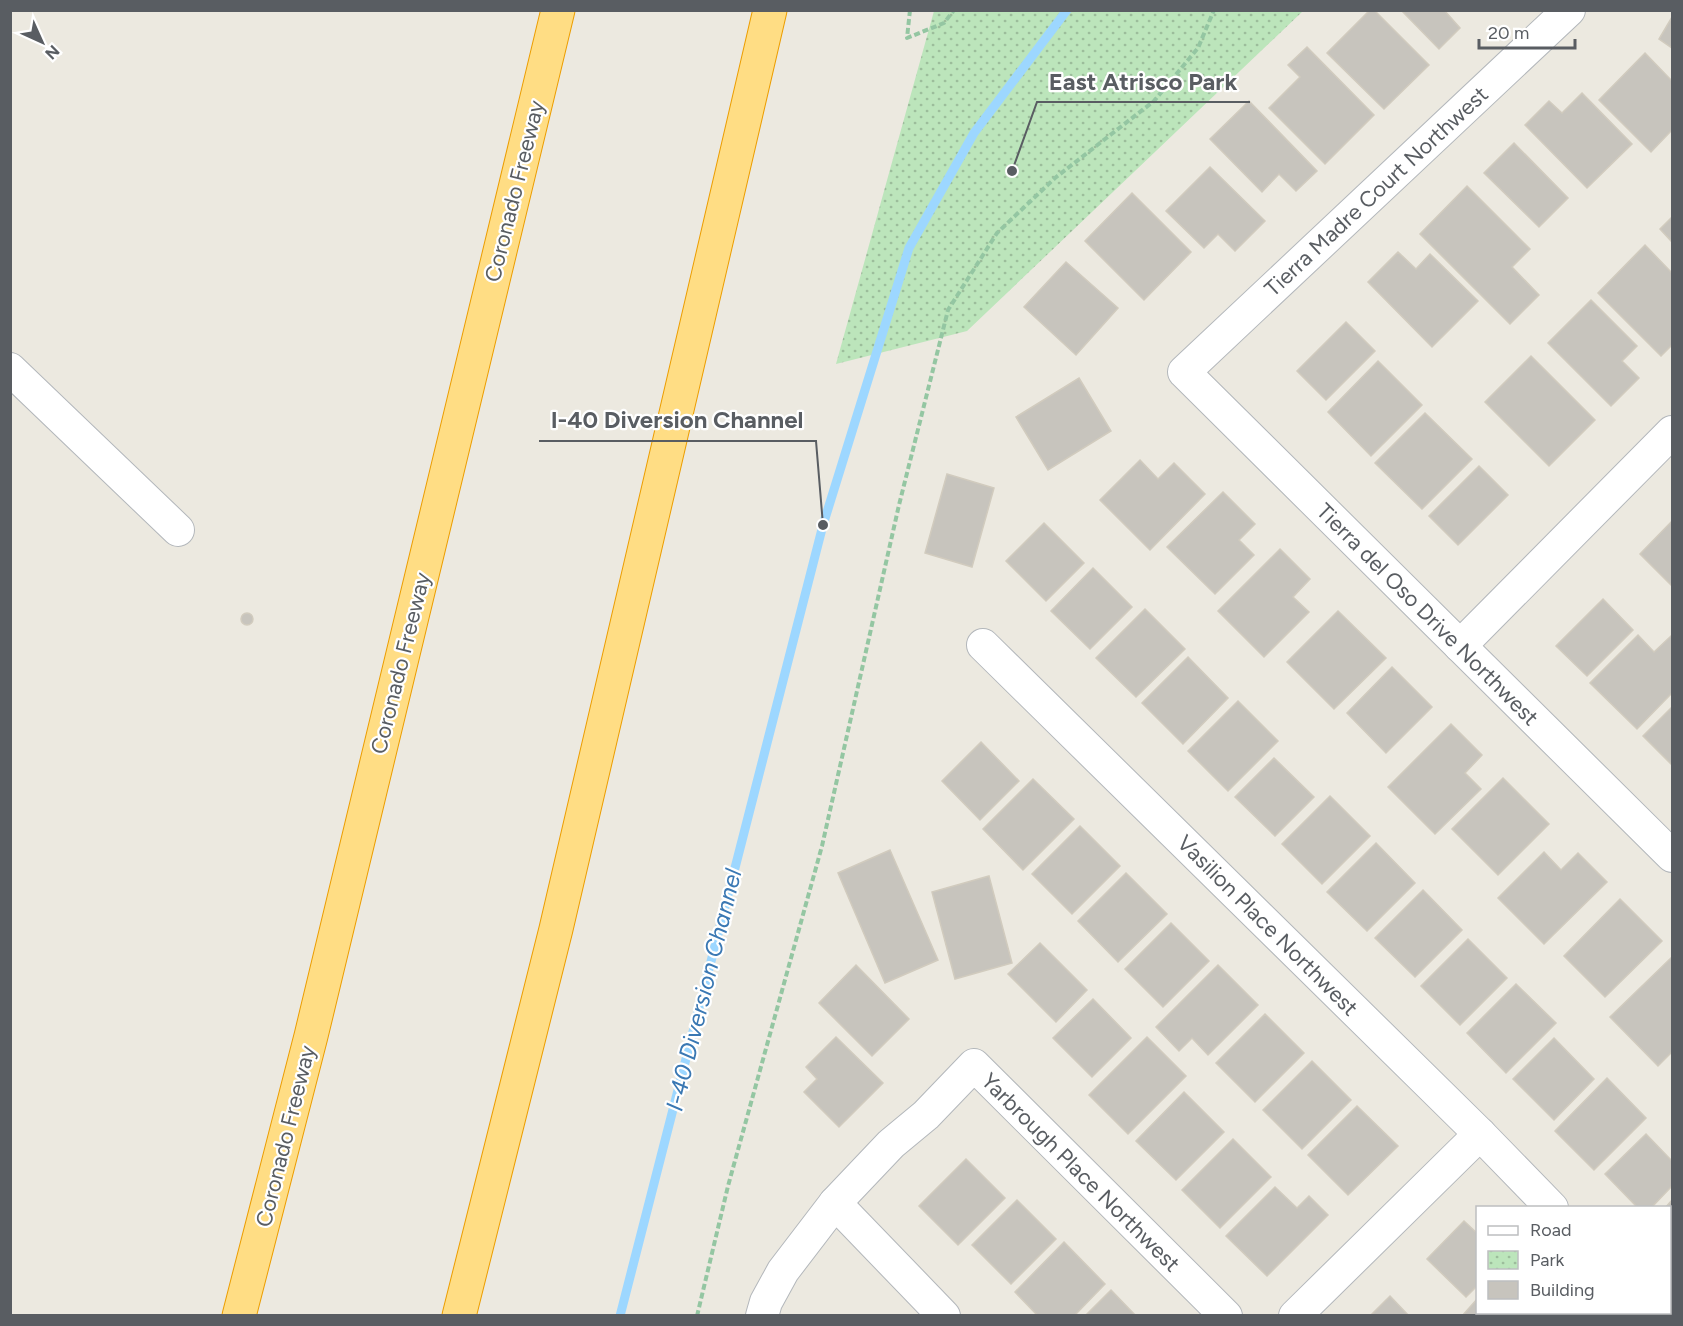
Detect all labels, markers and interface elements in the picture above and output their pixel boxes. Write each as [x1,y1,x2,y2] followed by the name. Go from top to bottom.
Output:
[12,12,72,72] north arrow
[1479,12,1575,50] scale bar
[1488,22,1529,44] text: 20 m
[41,41,63,63] text: N
[1037,60,1250,102] callout: East Atrisco Park
[1049,67,1237,96] text: East Atrisco Park
[1259,81,1494,302] street label: Tierra Madre Court Northwest
[479,97,550,285] street label: Coronado Freeway
[539,399,816,441] callout: I-40 Diversion Channel
[551,405,803,434] text: I-40 Diversion Channel
[1311,498,1544,731] street label: Tierra del Oso Drive Northwest
[365,569,436,757] street label: Coronado Freeway
[1172,829,1364,1021] street label: Vasilion Place Northwest
[659,865,748,1114] water label: I-40 Diversion Channel
[250,1042,321,1230] street label: Coronado Freeway
[976,1067,1186,1277] street label: Yarbrough Place Northwest
[1476,1206,1671,1314] legend
[1530,1219,1571,1241] text: Road
[1530,1249,1565,1271] text: Park
[1530,1279,1595,1301] text: Building

